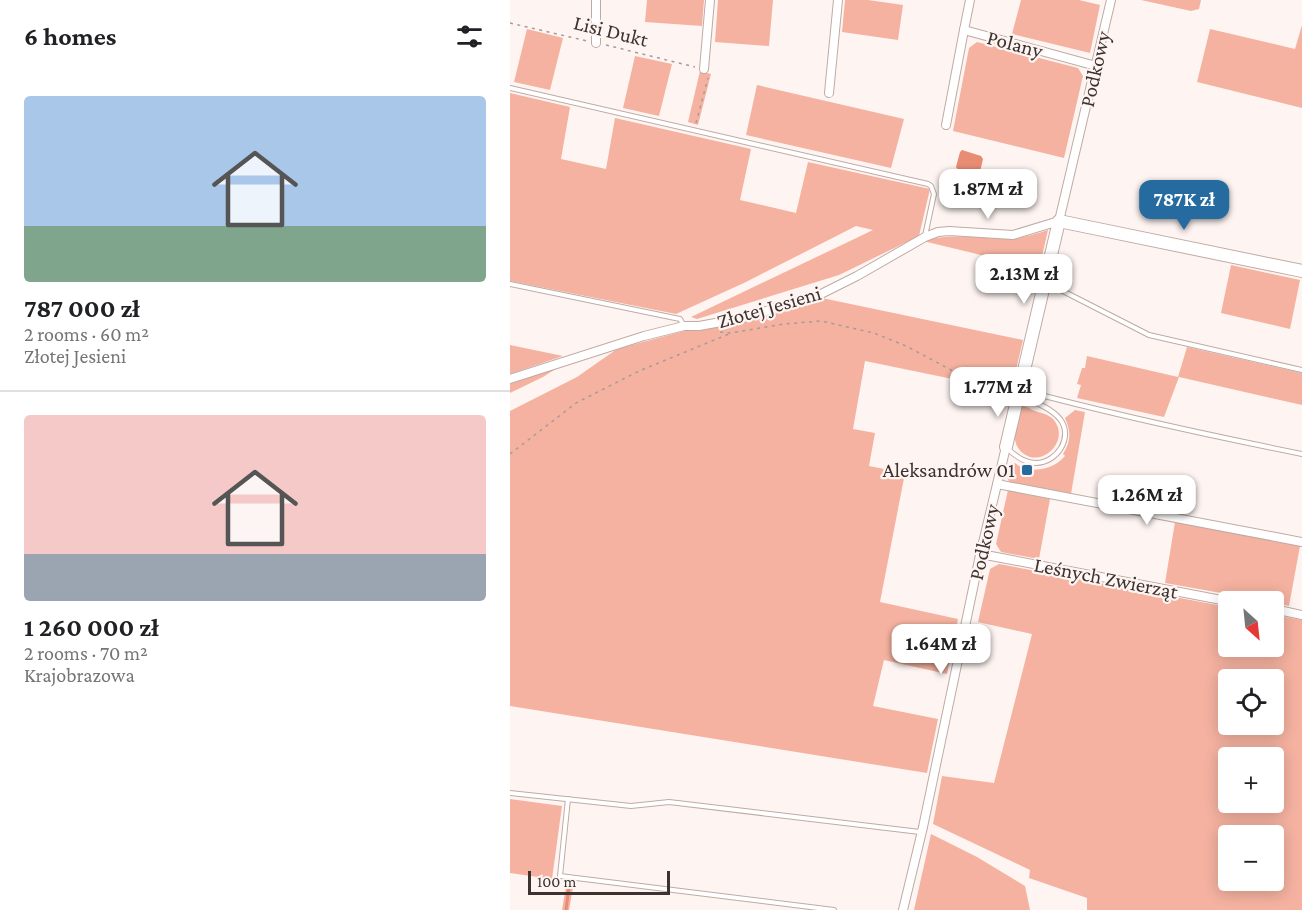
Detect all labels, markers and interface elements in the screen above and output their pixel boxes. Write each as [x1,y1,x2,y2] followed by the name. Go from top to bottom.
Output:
[571,10,652,52] street label: Lisi Dukt
[453,20,486,53] icon: filters
[24,22,116,51] text: 6 homes
[985,25,1046,63] street label: Polany
[1075,28,1115,109] street label: Podkowy
[201,135,309,243] icon: home
[926,169,1050,220] pin: 1.87M zł
[953,177,1023,199] text: 1.87M zł
[1129,180,1239,231] pin: 787K zł
[1153,188,1215,210] text: 787K zł
[962,254,1086,305] pin: 2.13M zł
[989,262,1059,284] text: 2.13M zł
[714,281,824,333] street label: Złotej Jesieni
[24,294,140,323] text: 787 000 zł
[24,323,149,345] text: 2 rooms · 60 m²
[24,345,126,367] text: Złotej Jesieni
[936,367,1060,418] pin: 1.77M zł
[964,375,1032,397] text: 1.77M zł
[201,454,309,562] icon: home
[882,458,1015,482] place label: Aleksandrów 01
[1020,463,1034,477] marker: Aleksandrów 01
[1085,475,1209,526] pin: 1.26M zł
[1112,483,1182,505] text: 1.26M zł
[964,501,1004,582] street label: Podkowy
[1032,552,1181,604] street label: Leśnych Zwierząt
[1218,591,1284,657] north arrow
[1218,591,1284,891] map controls
[24,613,159,642] text: 1 260 000 zł
[879,624,1003,675] pin: 1.64M zł
[906,632,976,654] text: 1.64M zł
[24,642,148,664] text: 2 rooms · 70 m²
[24,664,135,686] text: Krajobrazowa
[1218,669,1284,735] button: locate
[1218,747,1284,813] button: +
[1218,825,1284,891] button: −
[528,868,670,896] scale bar
[537,873,576,890] text: 100 m

